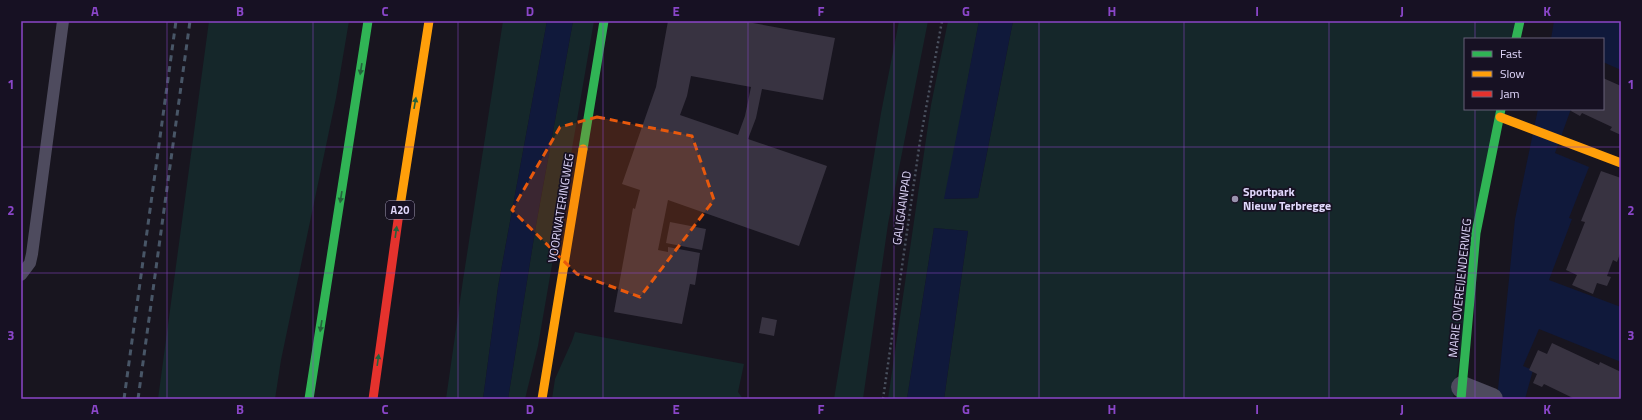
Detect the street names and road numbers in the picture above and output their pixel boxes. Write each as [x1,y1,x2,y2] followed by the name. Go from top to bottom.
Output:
[542,152,579,264] street label: VOORWATERINGWEG
[887,169,916,246] street label: GALIGAANPAD
[386,201,414,219] road number: A20
[1443,217,1476,358] street label: MARIE OVEREIJENDERWEG

